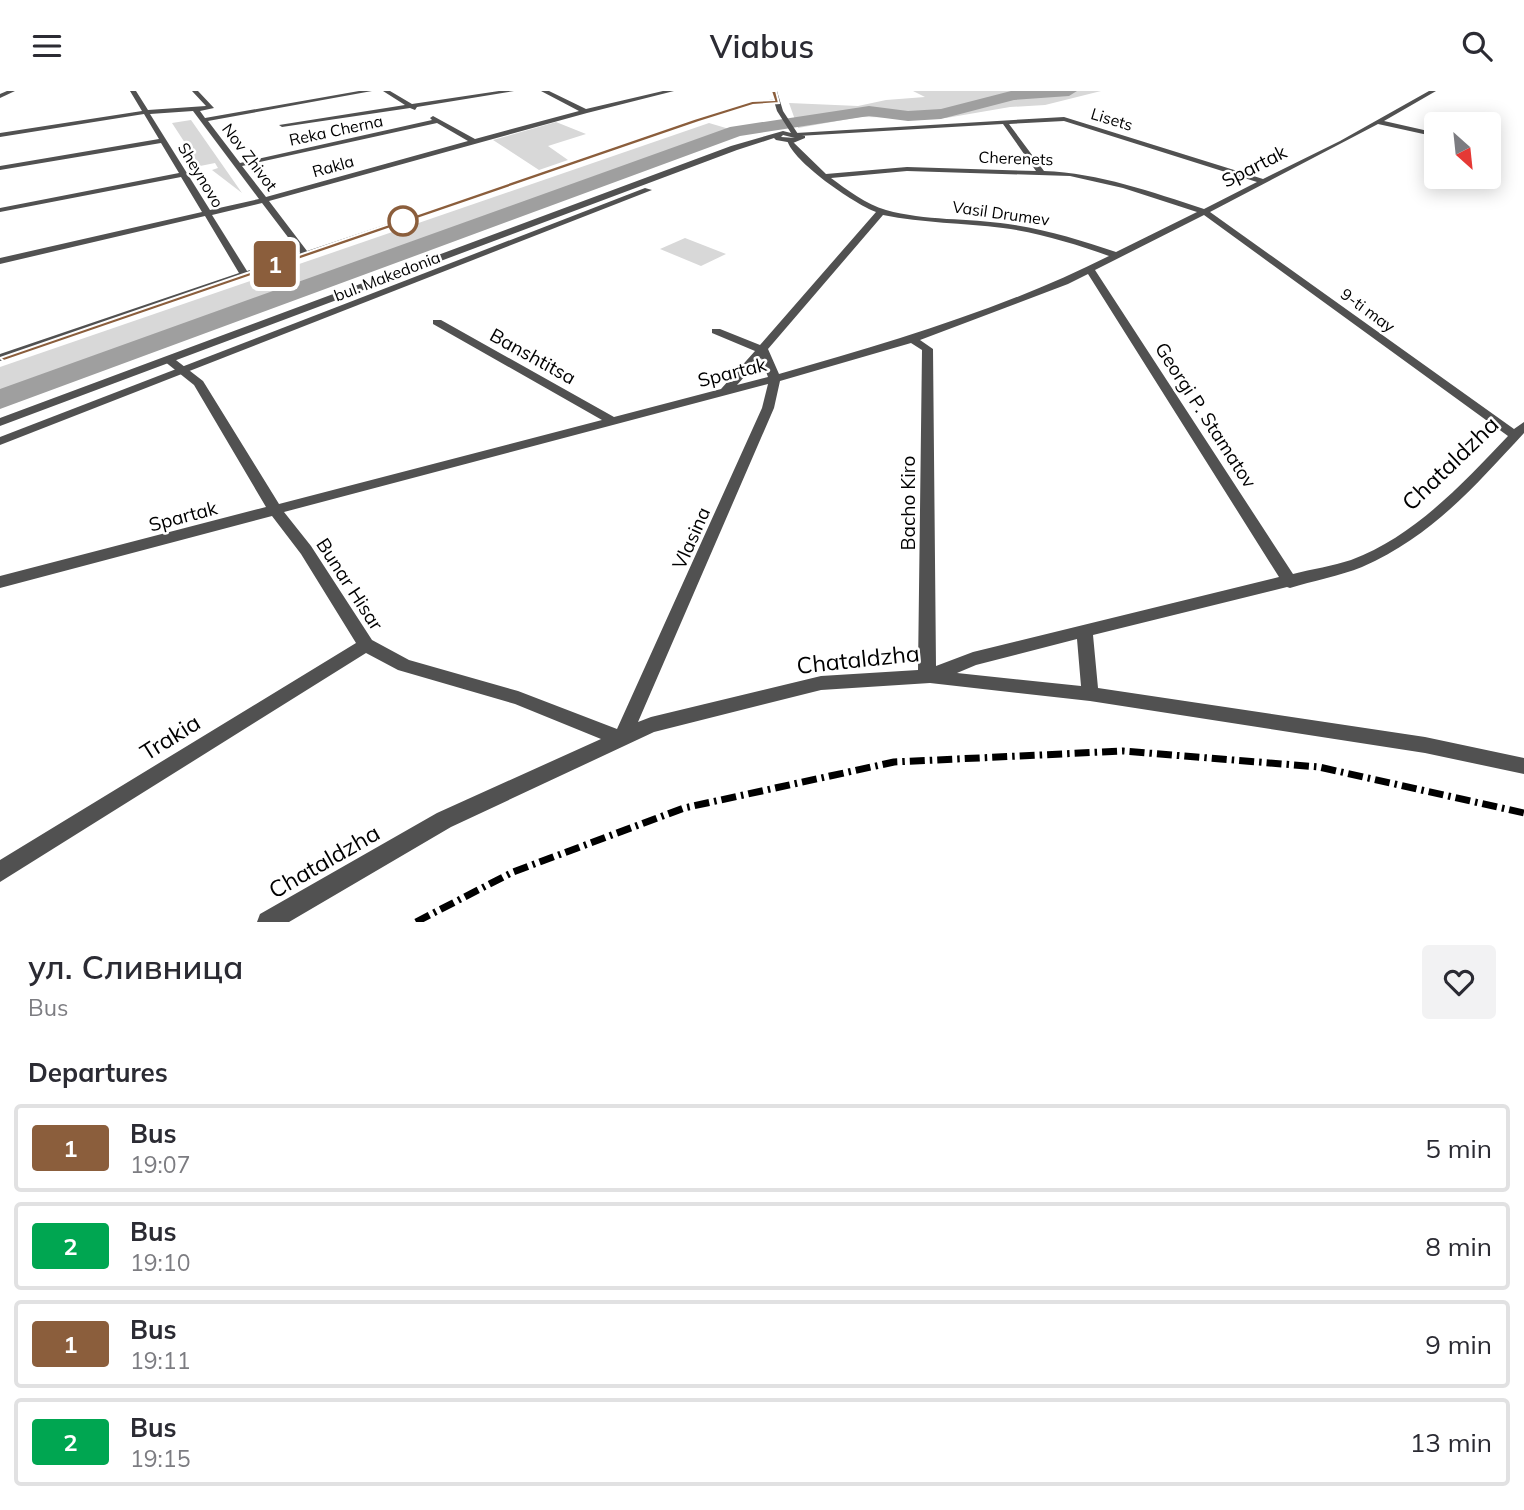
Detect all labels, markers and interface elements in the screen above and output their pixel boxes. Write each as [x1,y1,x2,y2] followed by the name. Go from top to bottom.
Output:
[710,26,814,66] text: Viabus
[28,27,66,65] icon: menu
[1458,27,1496,65] icon: search
[1089,103,1135,135] street label: Lisets
[287,110,385,150] street label: Reka Cherna
[1424,112,1502,189] north arrow
[1424,112,1501,189] map controls
[218,119,282,195] street label: Nov Zhivot
[174,139,228,211] street label: Sheynovo
[1217,139,1291,193] street label: Spartak
[978,147,1054,169] street label: Cherenets
[310,151,356,181] street label: Rakla
[951,196,1051,230] street label: Vasil Drumev
[388,206,418,236] unlabelled marker
[252,241,298,287] line badge: 1
[331,247,443,305] street label: bul. Makedonia
[268,249,282,279] text: 1
[1337,284,1399,337] street label: 9-ti may
[486,323,580,389] street label: Banshtitsa
[1150,338,1262,492] street label: Georgi P. Stamatov
[695,352,769,392] street label: Spartak
[1396,410,1504,516] street label: Chataldzha
[896,456,920,550] street label: Bacho Kiro
[146,495,220,537] street label: Spartak
[667,503,715,573] street label: Vlasina
[311,533,389,635] street label: Bunar Hisar
[795,638,921,680] street label: Chataldzha
[135,707,205,767] street label: Trakia
[263,818,385,904] street label: Chataldzha
[1422,945,1496,1019] button: heart
[28,946,243,987] text: ул. Сливница
[28,993,68,1022] text: Bus
[28,1056,168,1089] text: Departures
[130,1117,176,1150] text: Bus
[1425,1132,1492,1165] text: 5 min
[63,1133,78,1163] text: 1
[130,1150,190,1179] text: 19:07
[130,1215,176,1248] text: Bus
[1425,1230,1492,1263] text: 8 min
[63,1231,78,1261] text: 2
[130,1248,190,1277] text: 19:10
[130,1313,176,1346] text: Bus
[1425,1328,1492,1361] text: 9 min
[63,1329,78,1359] text: 1
[130,1346,190,1375] text: 19:11
[130,1411,176,1444] text: Bus
[1410,1426,1492,1459] text: 13 min
[63,1427,78,1457] text: 2
[130,1444,190,1473] text: 19:15

